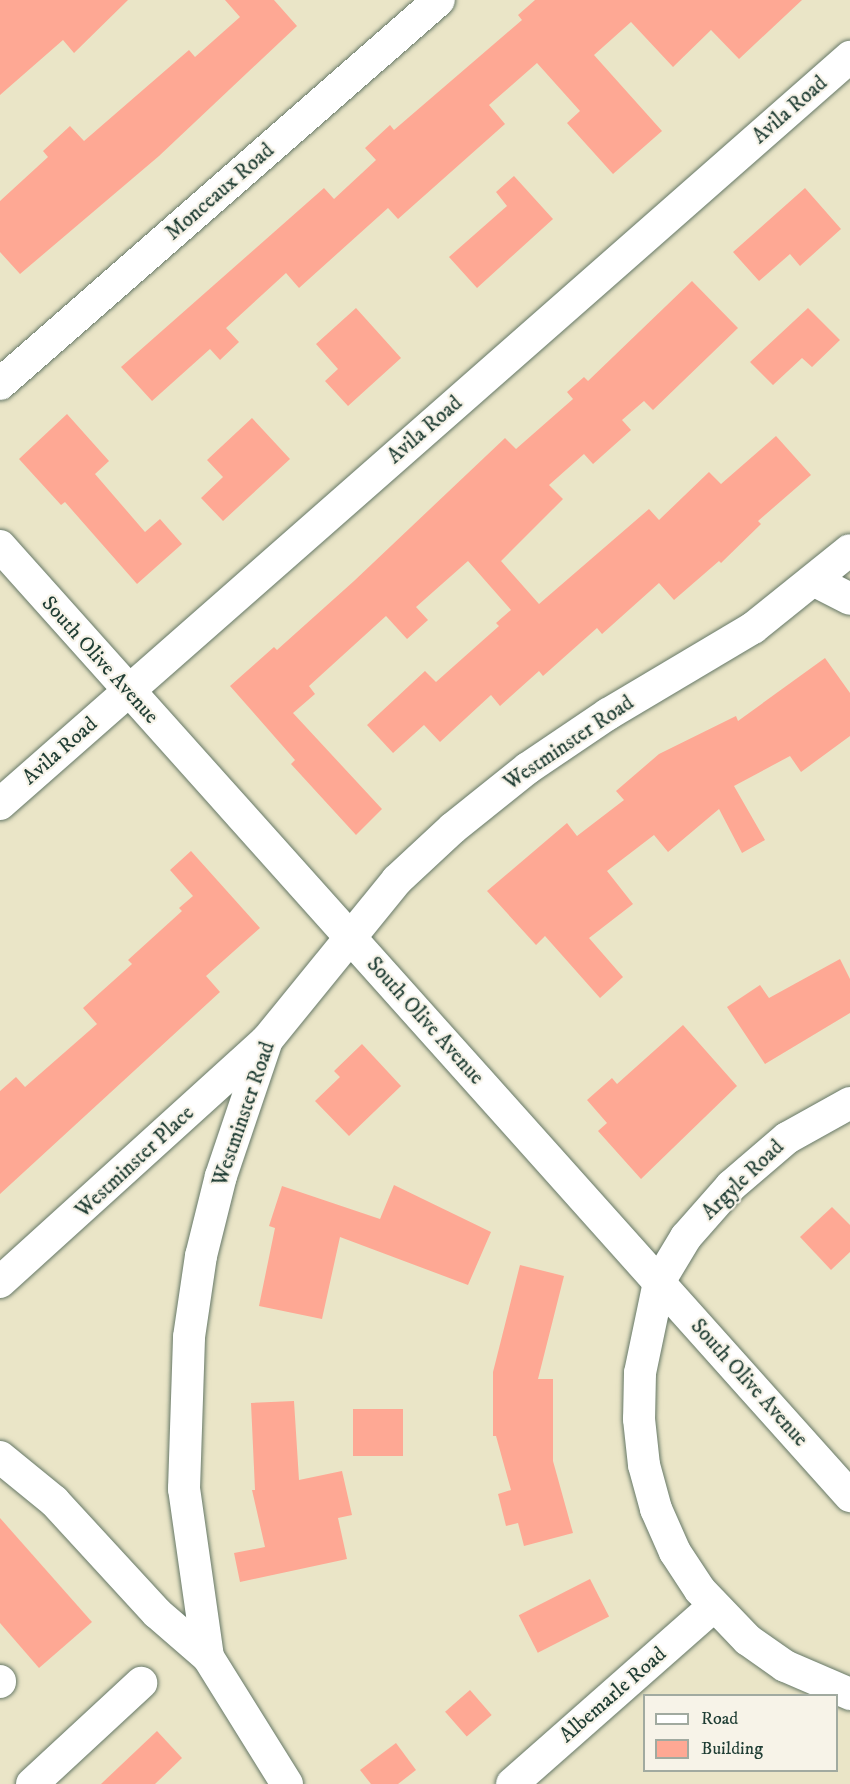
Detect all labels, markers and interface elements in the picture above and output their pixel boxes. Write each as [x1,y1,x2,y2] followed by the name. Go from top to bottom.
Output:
[747,71,833,149] street label: Avila Road
[161,138,279,246] street label: Monceaux Road
[382,391,468,469] street label: Avila Road
[36,591,164,729] street label: South Olive Avenue
[499,690,639,796] street label: Westminster Road
[17,712,103,790] street label: Avila Road
[361,952,489,1090] street label: South Olive Avenue
[207,1038,281,1190] street label: Westminster Road
[71,1101,199,1223] street label: Westminster Place
[697,1135,789,1225] street label: Argyle Road
[685,1314,813,1452] street label: South Olive Avenue
[554,1642,672,1748] street label: Albemarle Road
[643,1694,838,1772] legend
[701,1708,738,1730] text: Road
[701,1738,763,1760] text: Building

